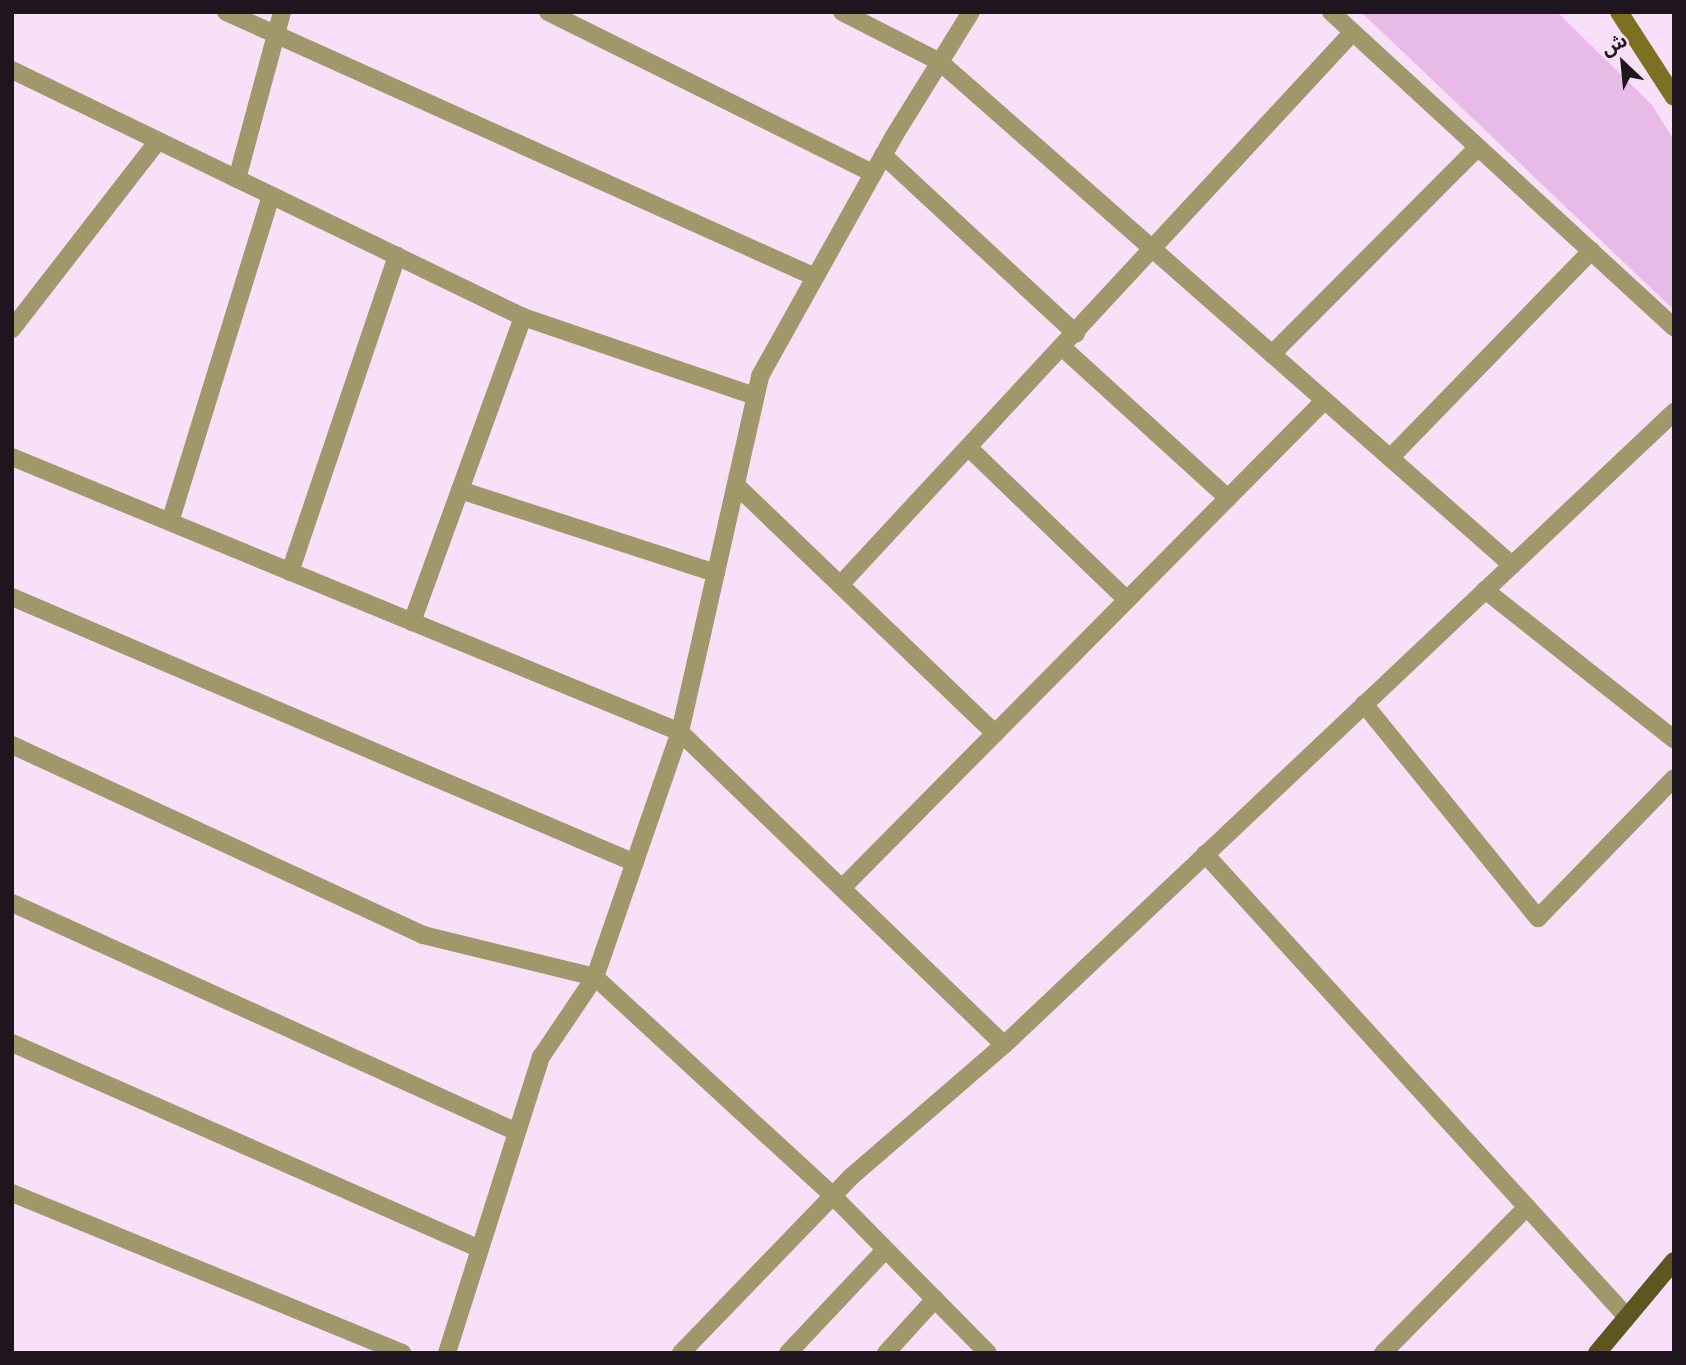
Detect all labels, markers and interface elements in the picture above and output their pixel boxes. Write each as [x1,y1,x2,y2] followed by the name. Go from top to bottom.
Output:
[1596,25,1632,62] text: ش
[1588,28,1658,98] north arrow

